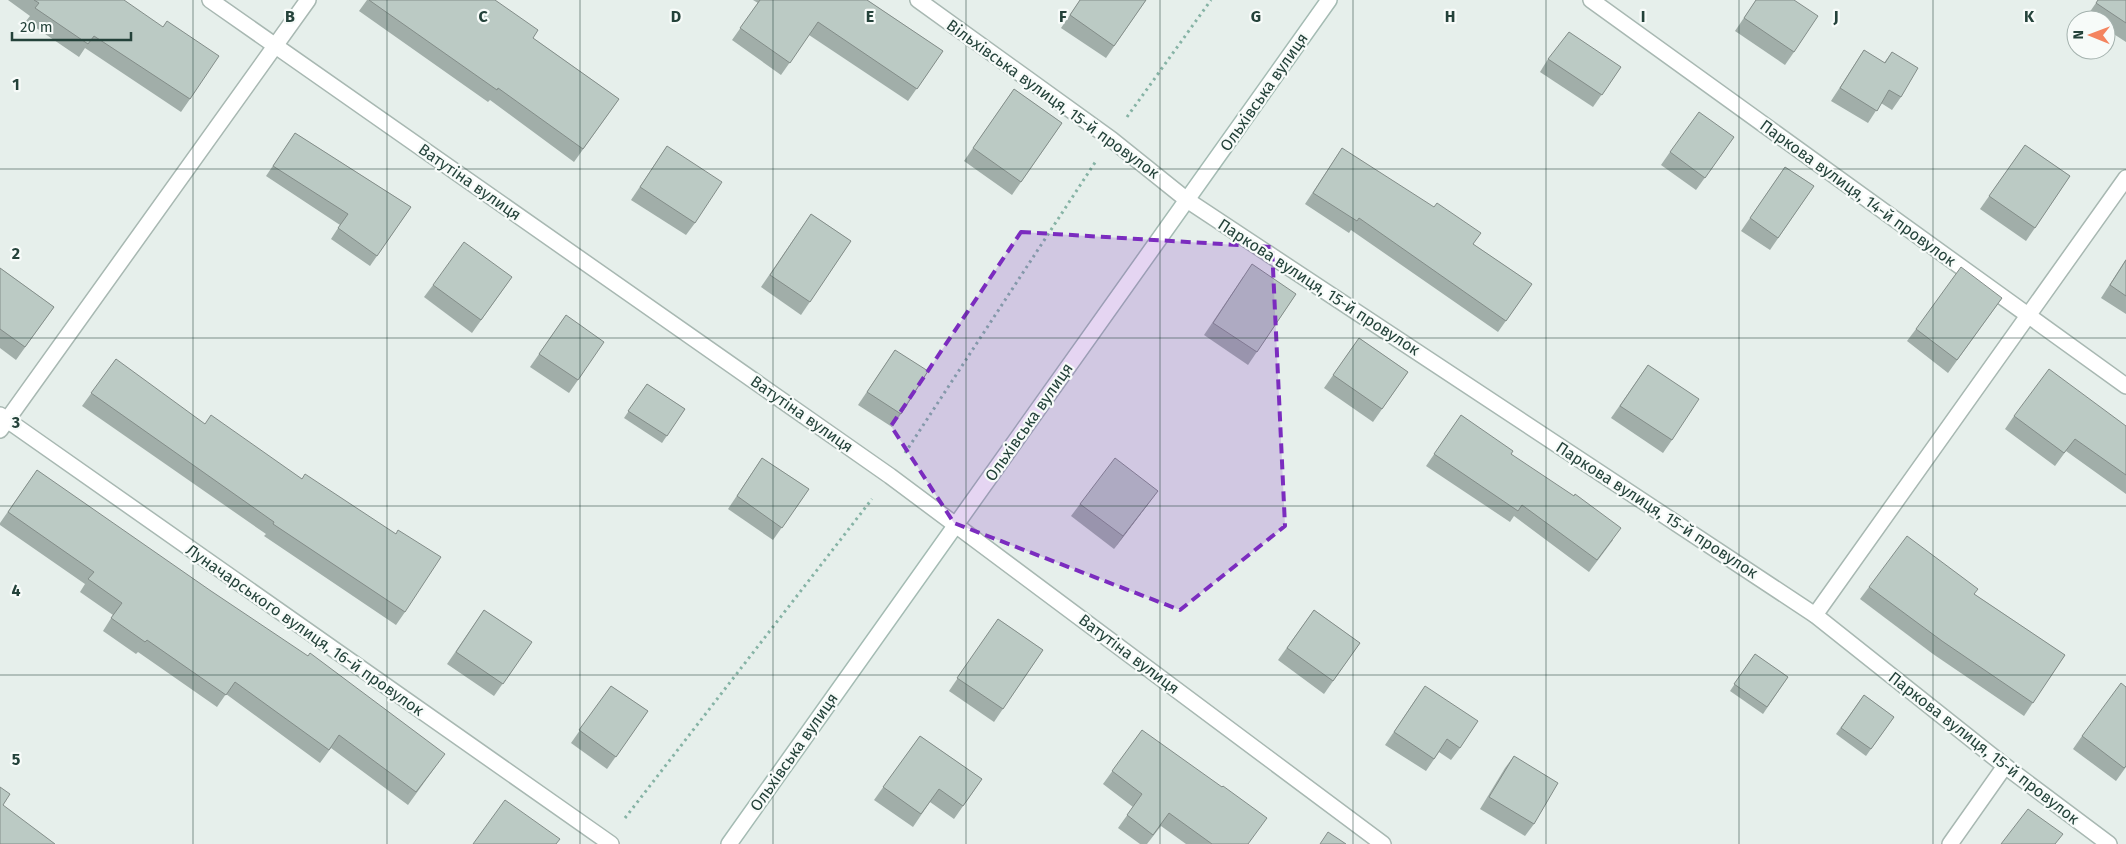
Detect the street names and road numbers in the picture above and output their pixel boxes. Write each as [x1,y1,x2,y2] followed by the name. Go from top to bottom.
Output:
[943,15,1164,183] street label: Вільхівська вулиця, 15-й провулок
[1216,29,1312,155] street label: Ольхівська вулиця
[1756,116,1960,271] street label: Паркова вулиця, 14-й провулок
[415,140,525,224] street label: Ватутіна вулиця
[1215,215,1424,360] street label: Паркова вулиця, 15-й провулок
[981,359,1077,485] street label: Ольхівська вулиця
[747,372,857,456] street label: Ватутіна вулиця
[1553,438,1762,583] street label: Паркова вулиця, 15-й провулок
[182,540,428,720] street label: Луначарського вулиця, 16-й провулок
[1075,610,1183,698] street label: Ватутіна вулиця
[1885,668,2084,829] street label: Паркова вулиця, 15-й провулок
[746,689,842,815] street label: Ольхівська вулиця

